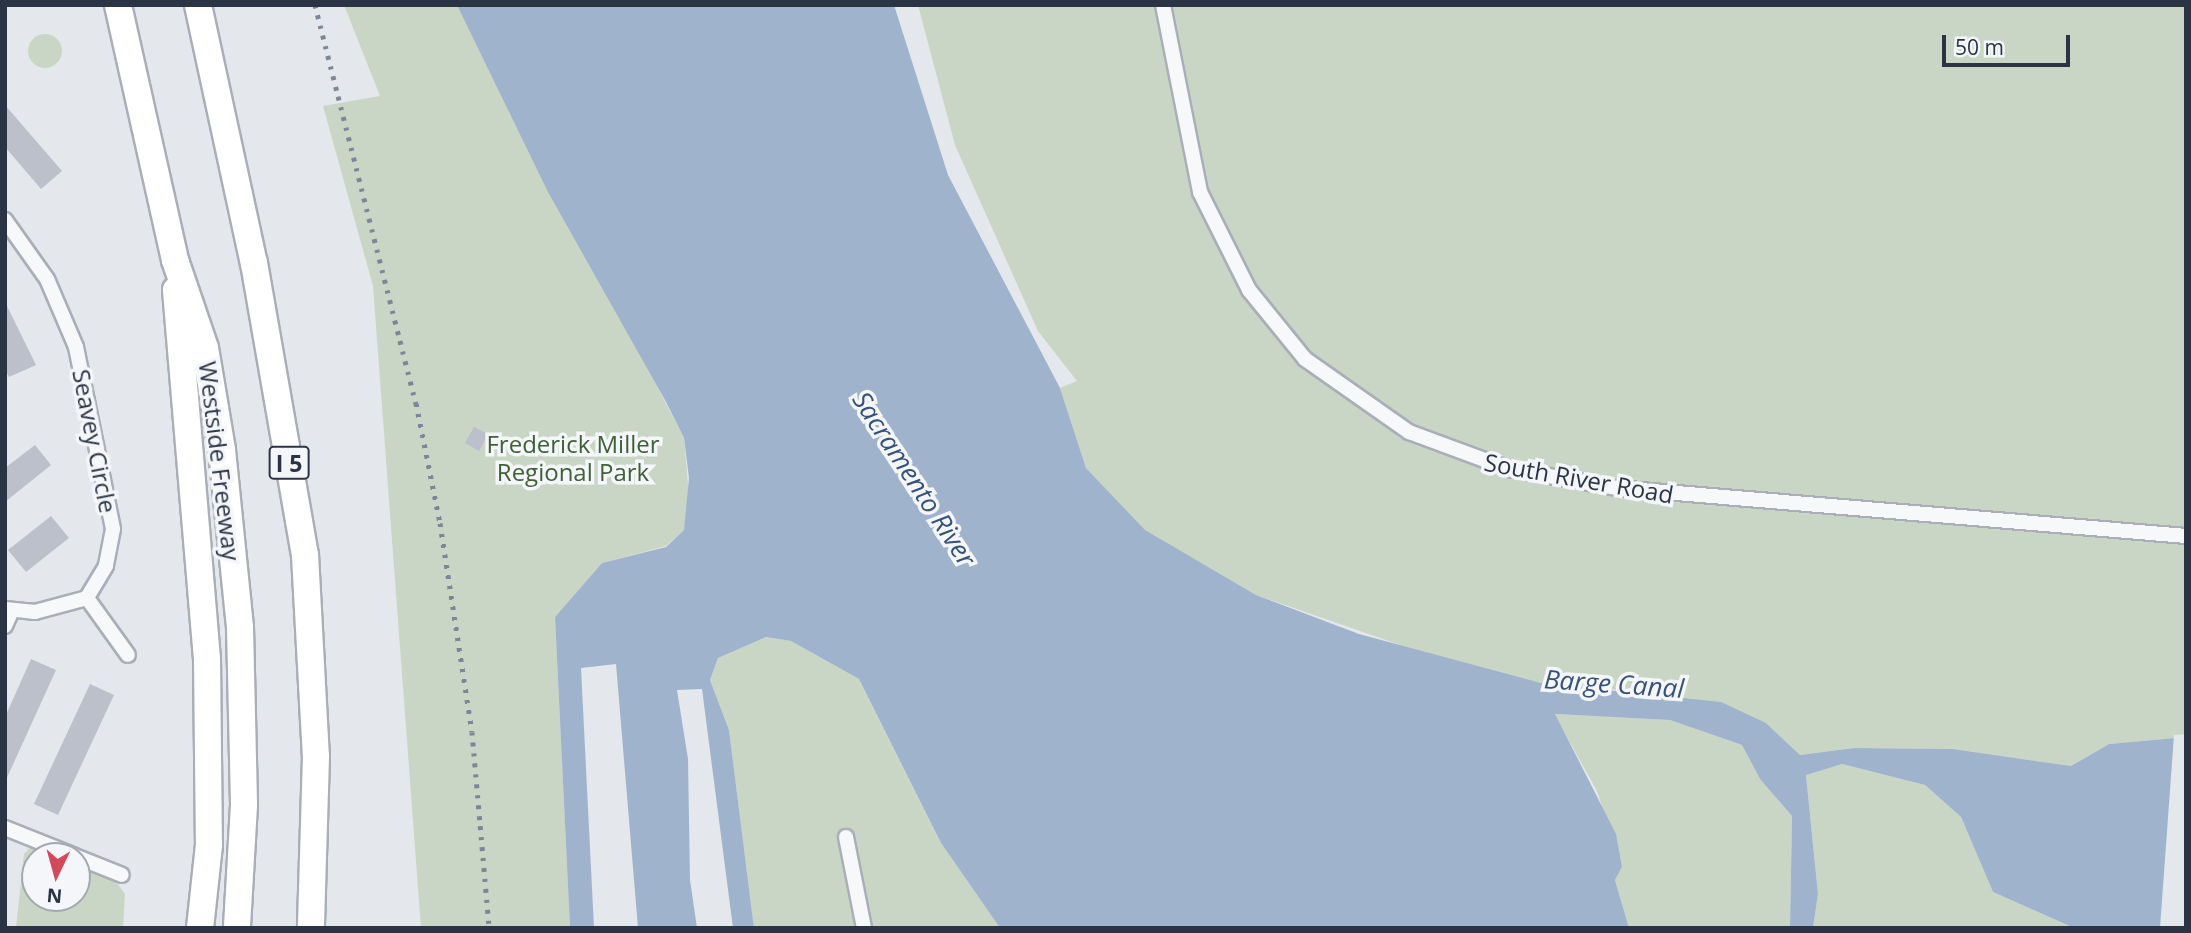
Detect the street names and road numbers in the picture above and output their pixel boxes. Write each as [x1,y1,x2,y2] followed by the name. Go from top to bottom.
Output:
[193,360,247,562] street label: Westside Freeway
[67,367,123,515] street label: Seavey Circle
[268,444,310,482] road number: I 5
[1482,447,1676,509] street label: South River Road

